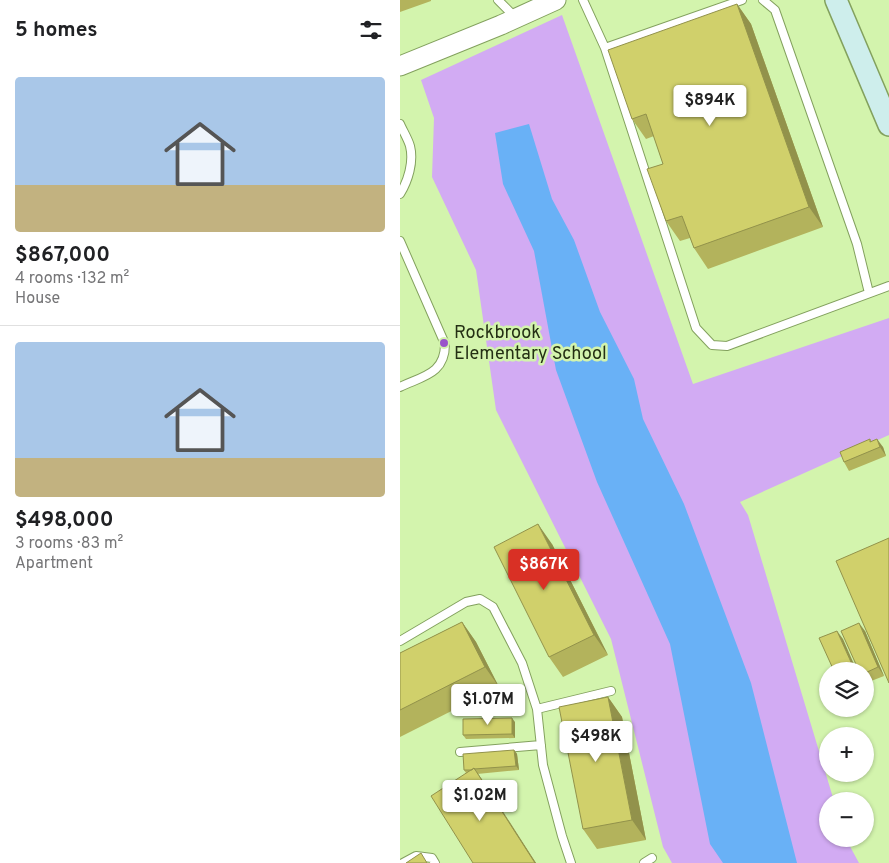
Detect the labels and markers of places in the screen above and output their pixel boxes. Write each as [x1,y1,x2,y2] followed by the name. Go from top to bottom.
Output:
[675,84,745,127] pin: $894K
[454,322,607,366] place label: Rockbrook Elementary School
[438,337,450,349] marker: Rockbrook Elementary School
[509,548,579,591] pin: $867K
[447,684,529,726] pin: $1.07M
[561,720,631,763] pin: $498K
[439,780,521,822] pin: $1.02M

